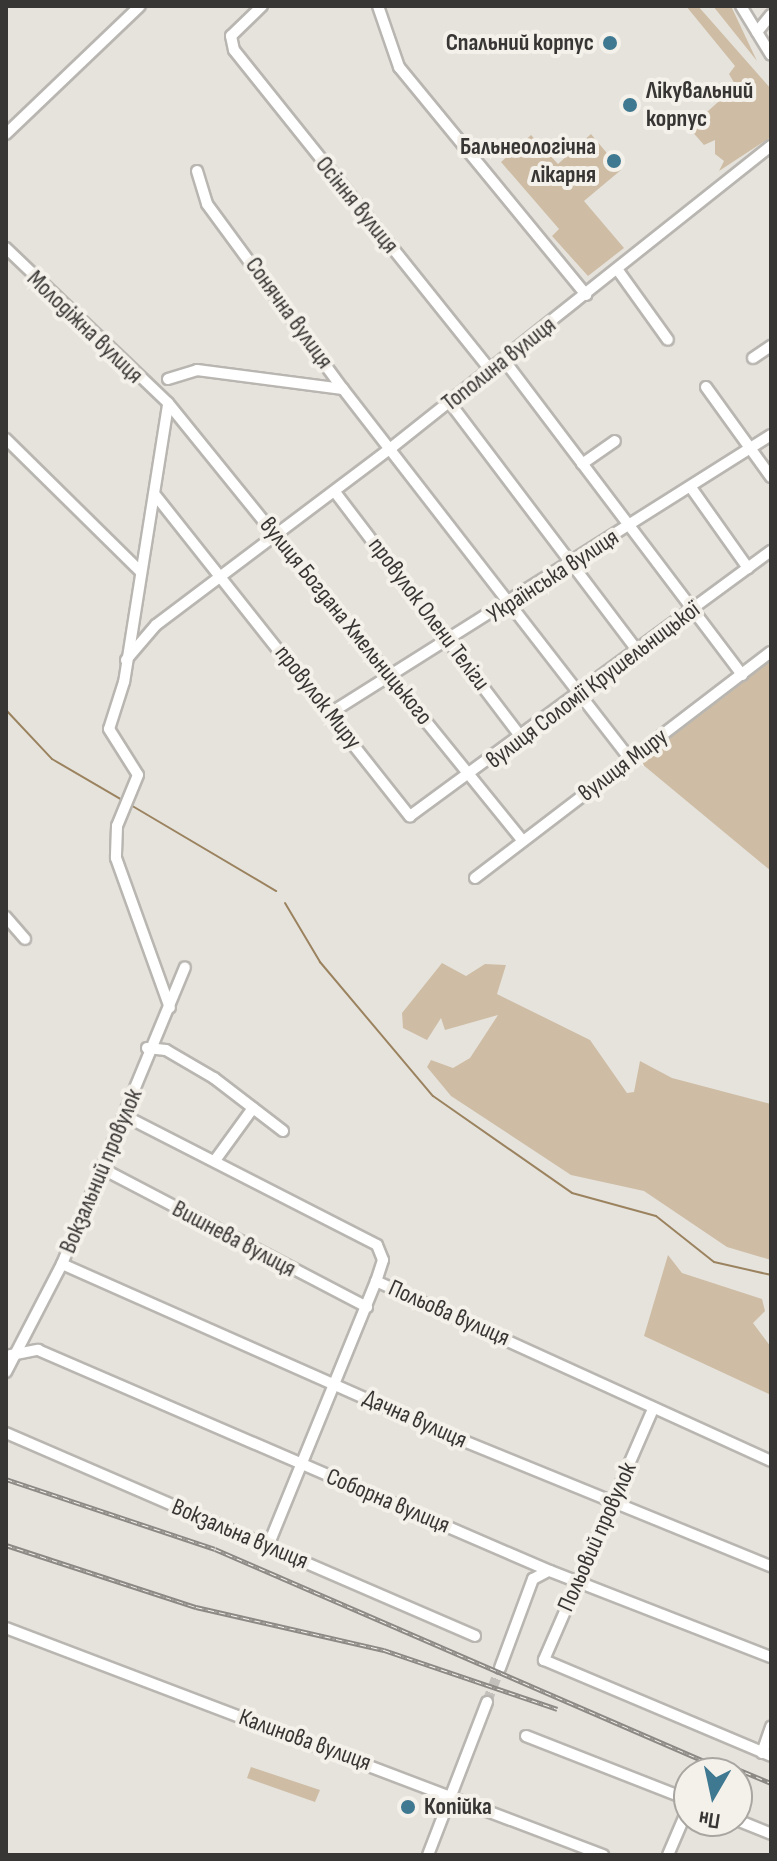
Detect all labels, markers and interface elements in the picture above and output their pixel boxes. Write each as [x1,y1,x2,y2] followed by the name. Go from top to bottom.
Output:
[446,29,594,57] place label: Спальний корпус
[601,34,619,52] marker: Спальний корпус
[646,77,753,133] place label: Лікувальний корпус
[621,96,639,114] marker: Лікувальний корпус
[460,133,596,189] place label: Бальнеологічна лікарня
[603,150,625,172] marker: Бальнеологічна лікарня
[309,151,405,259] street label: Осіння вулиця
[239,252,339,374] street label: Сонячна вулиця
[21,265,149,389] street label: Молодіжна вулиця
[436,311,562,417] street label: Тополина вулиця
[253,511,439,731] street label: вулиця Богдана Хмельницького
[482,523,624,629] street label: Українська вулиця
[362,532,496,696] street label: провулок Олени Теліги
[480,595,706,775] street label: вулиця Соломії Крушельницької
[269,639,367,755] street label: провулок Миру
[573,722,673,808] street label: вулиця Миру
[53,1084,149,1258] street label: Вокзальний провулок
[167,1194,301,1284] street label: Вишнева вулиця
[384,1273,514,1353] street label: Польова вулиця
[359,1383,471,1455] street label: Дачна вулиця
[551,1458,643,1616] street label: Польовий провулок
[322,1462,454,1540] street label: Соборна вулиця
[168,1492,312,1576] street label: Вокзальна вулиця
[235,1703,375,1777] street label: Калинова вулиця
[673,1757,753,1837] north arrow
[424,1793,492,1821] place label: Копійка
[399,1798,417,1816] marker: Копійка
[697,1804,722,1834] text: Пн

